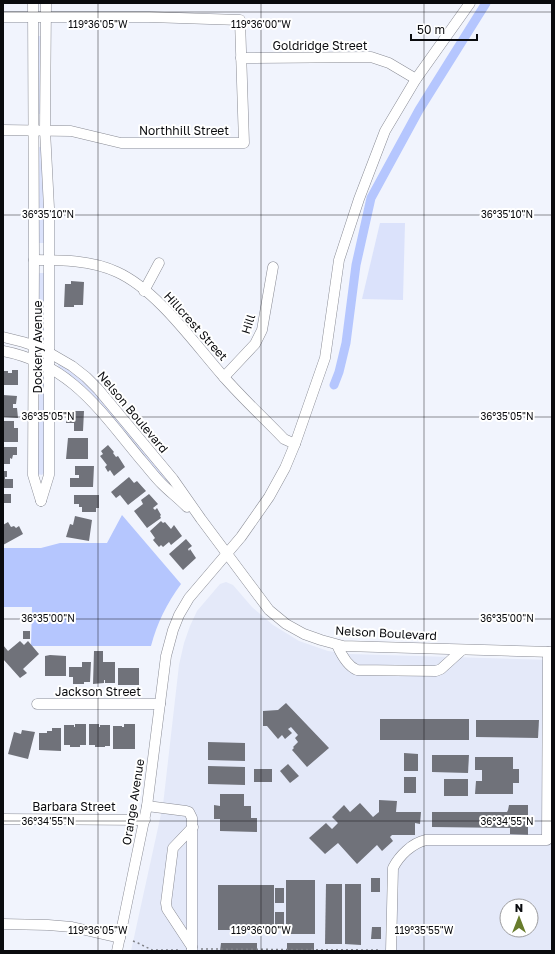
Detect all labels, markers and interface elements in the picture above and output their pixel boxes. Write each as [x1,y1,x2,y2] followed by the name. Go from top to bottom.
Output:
[411,16,477,42] scale bar
[68,18,128,30] text: 119°36'05"W
[231,18,291,30] text: 119°36'00"W
[417,22,445,37] text: 50 m
[273,38,368,53] street label: Goldridge Street
[139,123,229,138] street label: Northhill Street
[22,208,74,220] text: 36°35'10"N
[481,208,533,220] text: 36°35'10"N
[161,288,231,364] street label: Hillcrest Street
[30,301,45,393] street label: Dockery Avenue
[238,312,258,336] street label: Hill
[95,368,171,456] street label: Nelson Boulevard
[21,410,75,422] text: 36°35'05"N
[480,410,534,422] text: 36°35'05"N
[21,612,75,624] text: 36°35'00"N
[480,612,534,624] text: 36°35'00"N
[335,623,437,643] street label: Nelson Boulevard
[55,684,141,699] street label: Jackson Street
[119,758,147,846] street label: Orange Avenue
[32,799,116,814] street label: Barbara Street
[21,815,75,827] text: 36°34'55"N
[480,815,534,827] text: 36°34'55"N
[499,898,539,938] north arrow
[515,901,523,914] text: N
[68,924,128,936] text: 119°36'05"W
[231,924,291,936] text: 119°36'00"W
[395,924,454,936] text: 119°35'55"W

